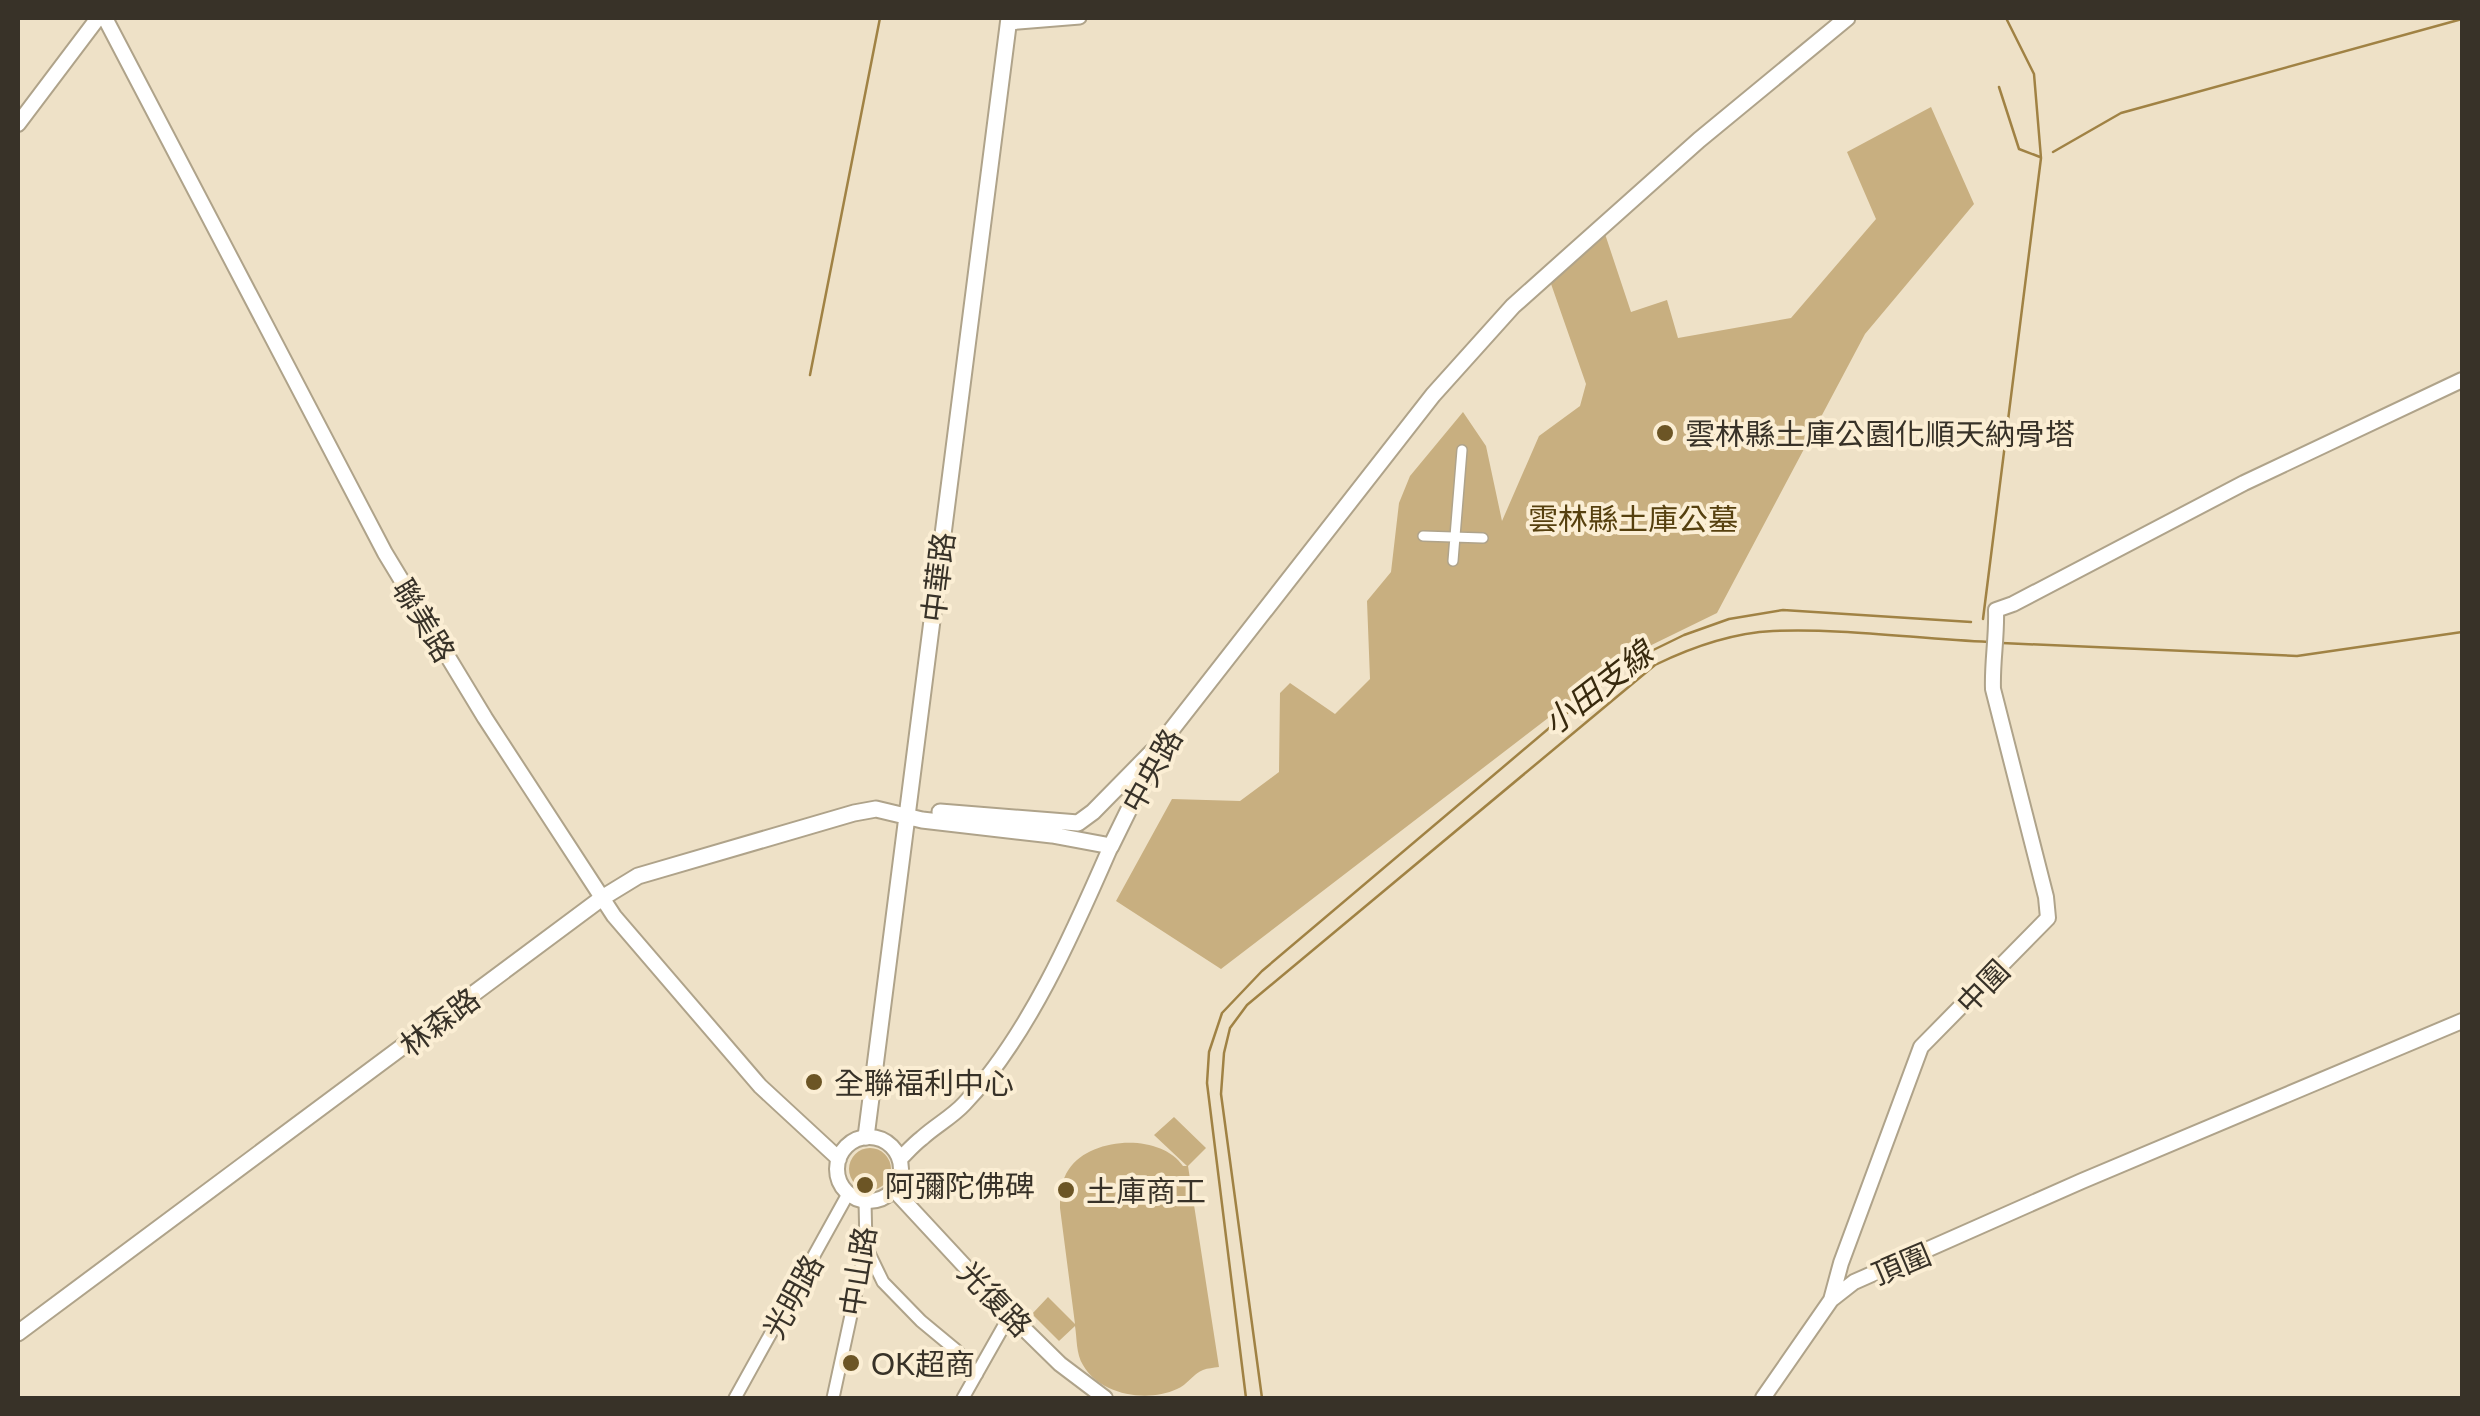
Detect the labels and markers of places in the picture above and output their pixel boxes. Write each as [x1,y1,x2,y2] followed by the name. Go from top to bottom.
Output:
[1685,415,2075,451] place label: 雲林縣土庫公園化順天納骨塔
[1654,422,1676,444] marker: 雲林縣土庫公園化順天納骨塔
[834,1064,1014,1100] place label: 全聯福利中心
[803,1071,825,1093] marker: 全聯福利中心
[885,1167,1035,1203] place label: 阿彌陀佛碑
[1086,1172,1206,1208] place label: 土庫商工
[854,1174,876,1196] marker: 阿彌陀佛碑
[1055,1179,1077,1201] marker: 土庫商工
[871,1345,975,1381] place label: OK超商
[840,1352,862,1374] marker: OK超商

